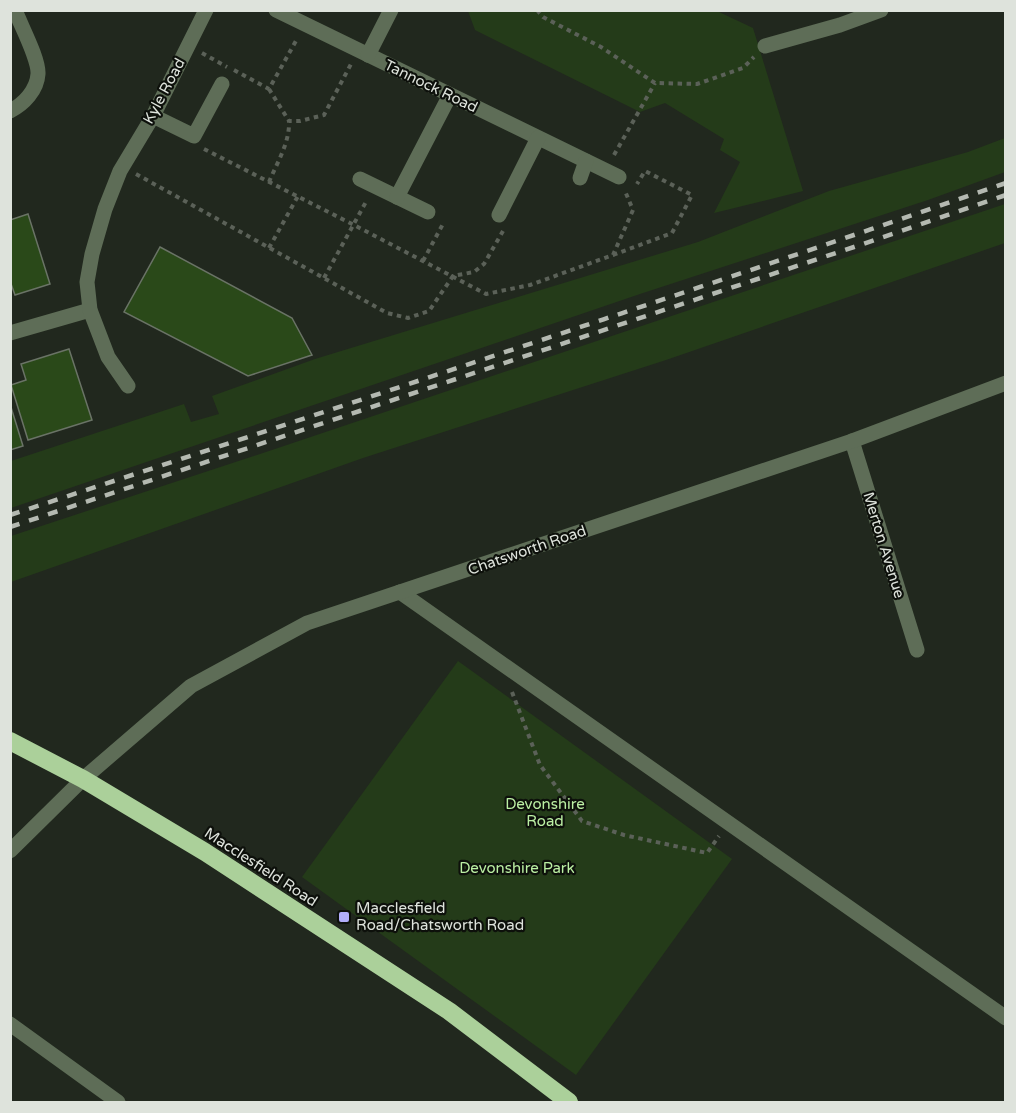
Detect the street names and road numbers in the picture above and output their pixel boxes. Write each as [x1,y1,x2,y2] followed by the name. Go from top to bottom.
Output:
[139,55,189,127] street label: Kyle Road
[381,56,481,116] street label: Tannock Road
[859,490,909,600] street label: Merton Avenue
[466,521,588,579] street label: Chatsworth Road
[201,824,321,910] street label: Macclesfield Road

